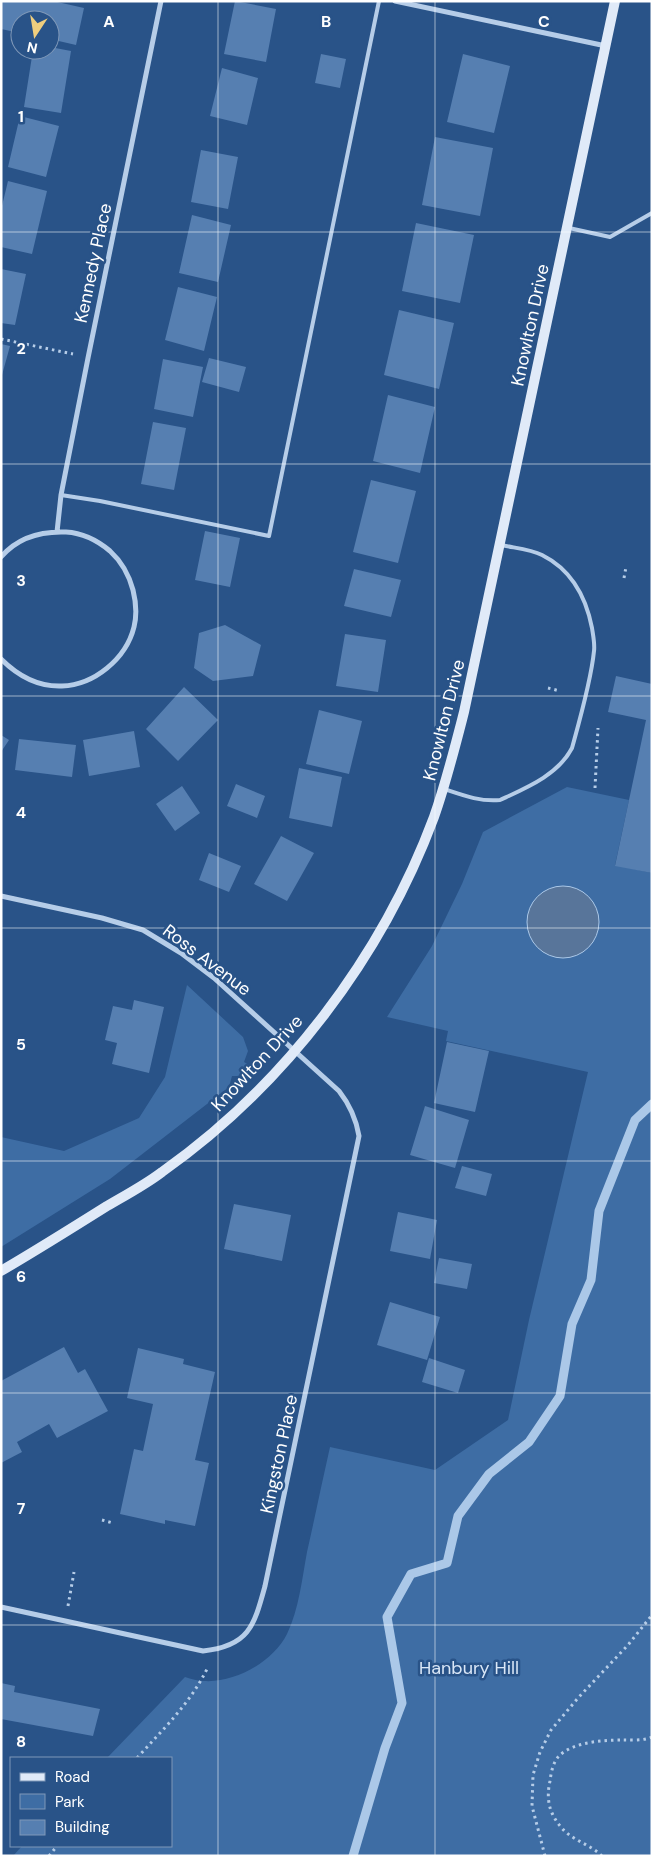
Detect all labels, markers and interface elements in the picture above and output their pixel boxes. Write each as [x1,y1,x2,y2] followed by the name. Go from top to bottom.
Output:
[10,10,60,60] north arrow
[103,11,115,32] text: A
[321,11,331,32] text: B
[538,11,550,32] text: C
[25,38,39,58] text: N
[18,106,24,127] text: 1
[69,201,117,325] street label: Kennedy Place
[505,262,555,388] street label: Knowlton Drive
[16,338,26,359] text: 2
[16,570,26,591] text: 3
[417,657,471,783] street label: Knowlton Drive
[16,802,26,823] text: 4
[158,919,256,1001] street label: Ross Avenue
[206,1009,308,1117] street label: Knowlton Drive
[16,1034,26,1055] text: 5
[16,1266,26,1287] text: 6
[255,1392,303,1516] street label: Kingston Place
[17,1498,26,1519] text: 7
[419,1656,519,1680] park label: Hanbury Hill
[16,1731,26,1752] text: 8
[10,1757,172,1847] legend
[55,1767,90,1787] text: Road
[55,1792,85,1812] text: Park
[55,1817,110,1837] text: Building

